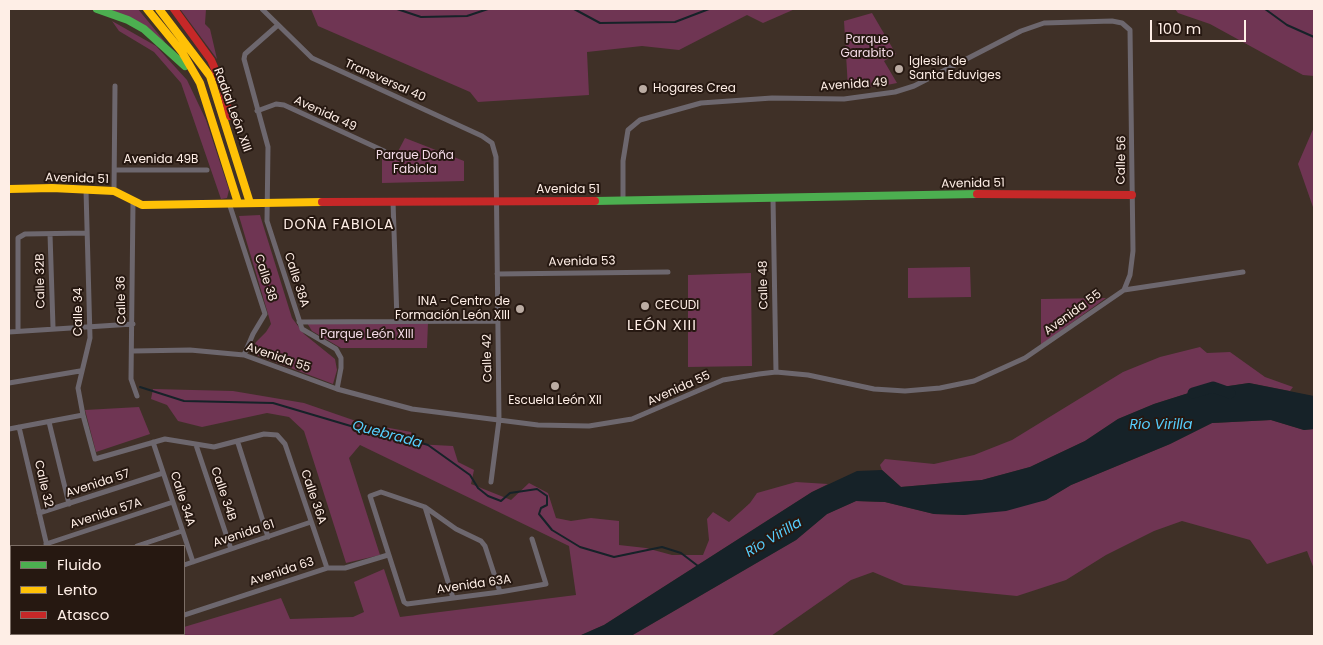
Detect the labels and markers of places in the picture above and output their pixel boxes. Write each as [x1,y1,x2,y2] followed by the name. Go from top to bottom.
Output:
[909,55,1001,83] place label: Iglesia de Santa Eduviges
[893,63,905,75] marker: Iglesia de Santa Eduviges
[653,82,736,96] place label: Hogares Crea
[637,83,649,95] marker: Hogares Crea
[395,295,510,323] place label: INA - Centro de Formación León XIII
[655,299,699,313] place label: CECUDI
[639,300,651,312] marker: CECUDI
[514,303,526,315] marker: INA - Centro de Formación León XIII
[549,380,561,392] marker: Escuela León XII
[508,394,602,408] place label: Escuela León XII

